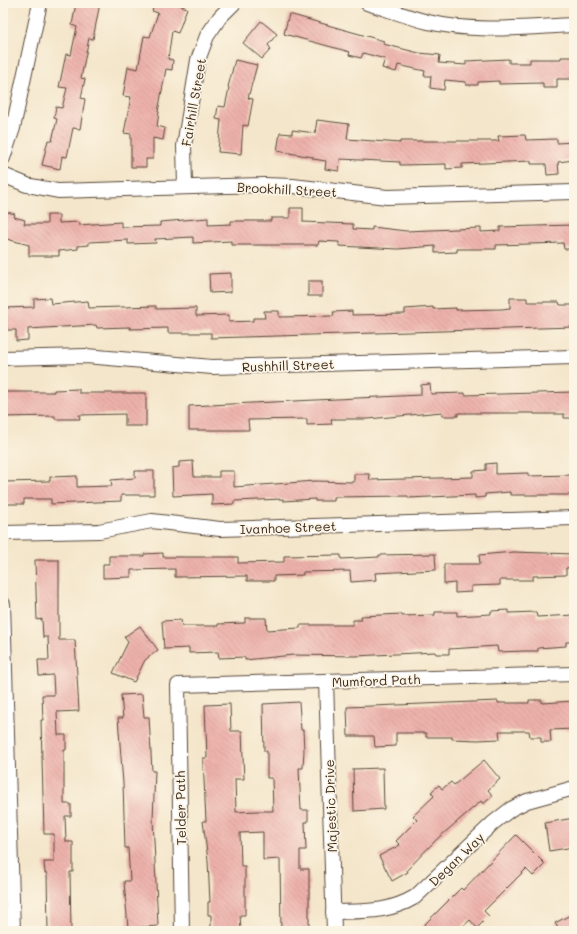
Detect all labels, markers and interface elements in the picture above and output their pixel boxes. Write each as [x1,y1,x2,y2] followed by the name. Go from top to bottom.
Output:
[177,56,209,147] street label: Fairhill Street
[236,178,338,200] street label: Brookhill Street
[241,355,335,375] street label: Rushhill Street
[239,517,337,537] street label: Ivanhoe Street
[331,670,421,690] street label: Mumford Path
[320,759,340,853] street label: Majestic Drive
[171,771,189,845] street label: Telder Path
[425,828,487,890] street label: Degan Way

